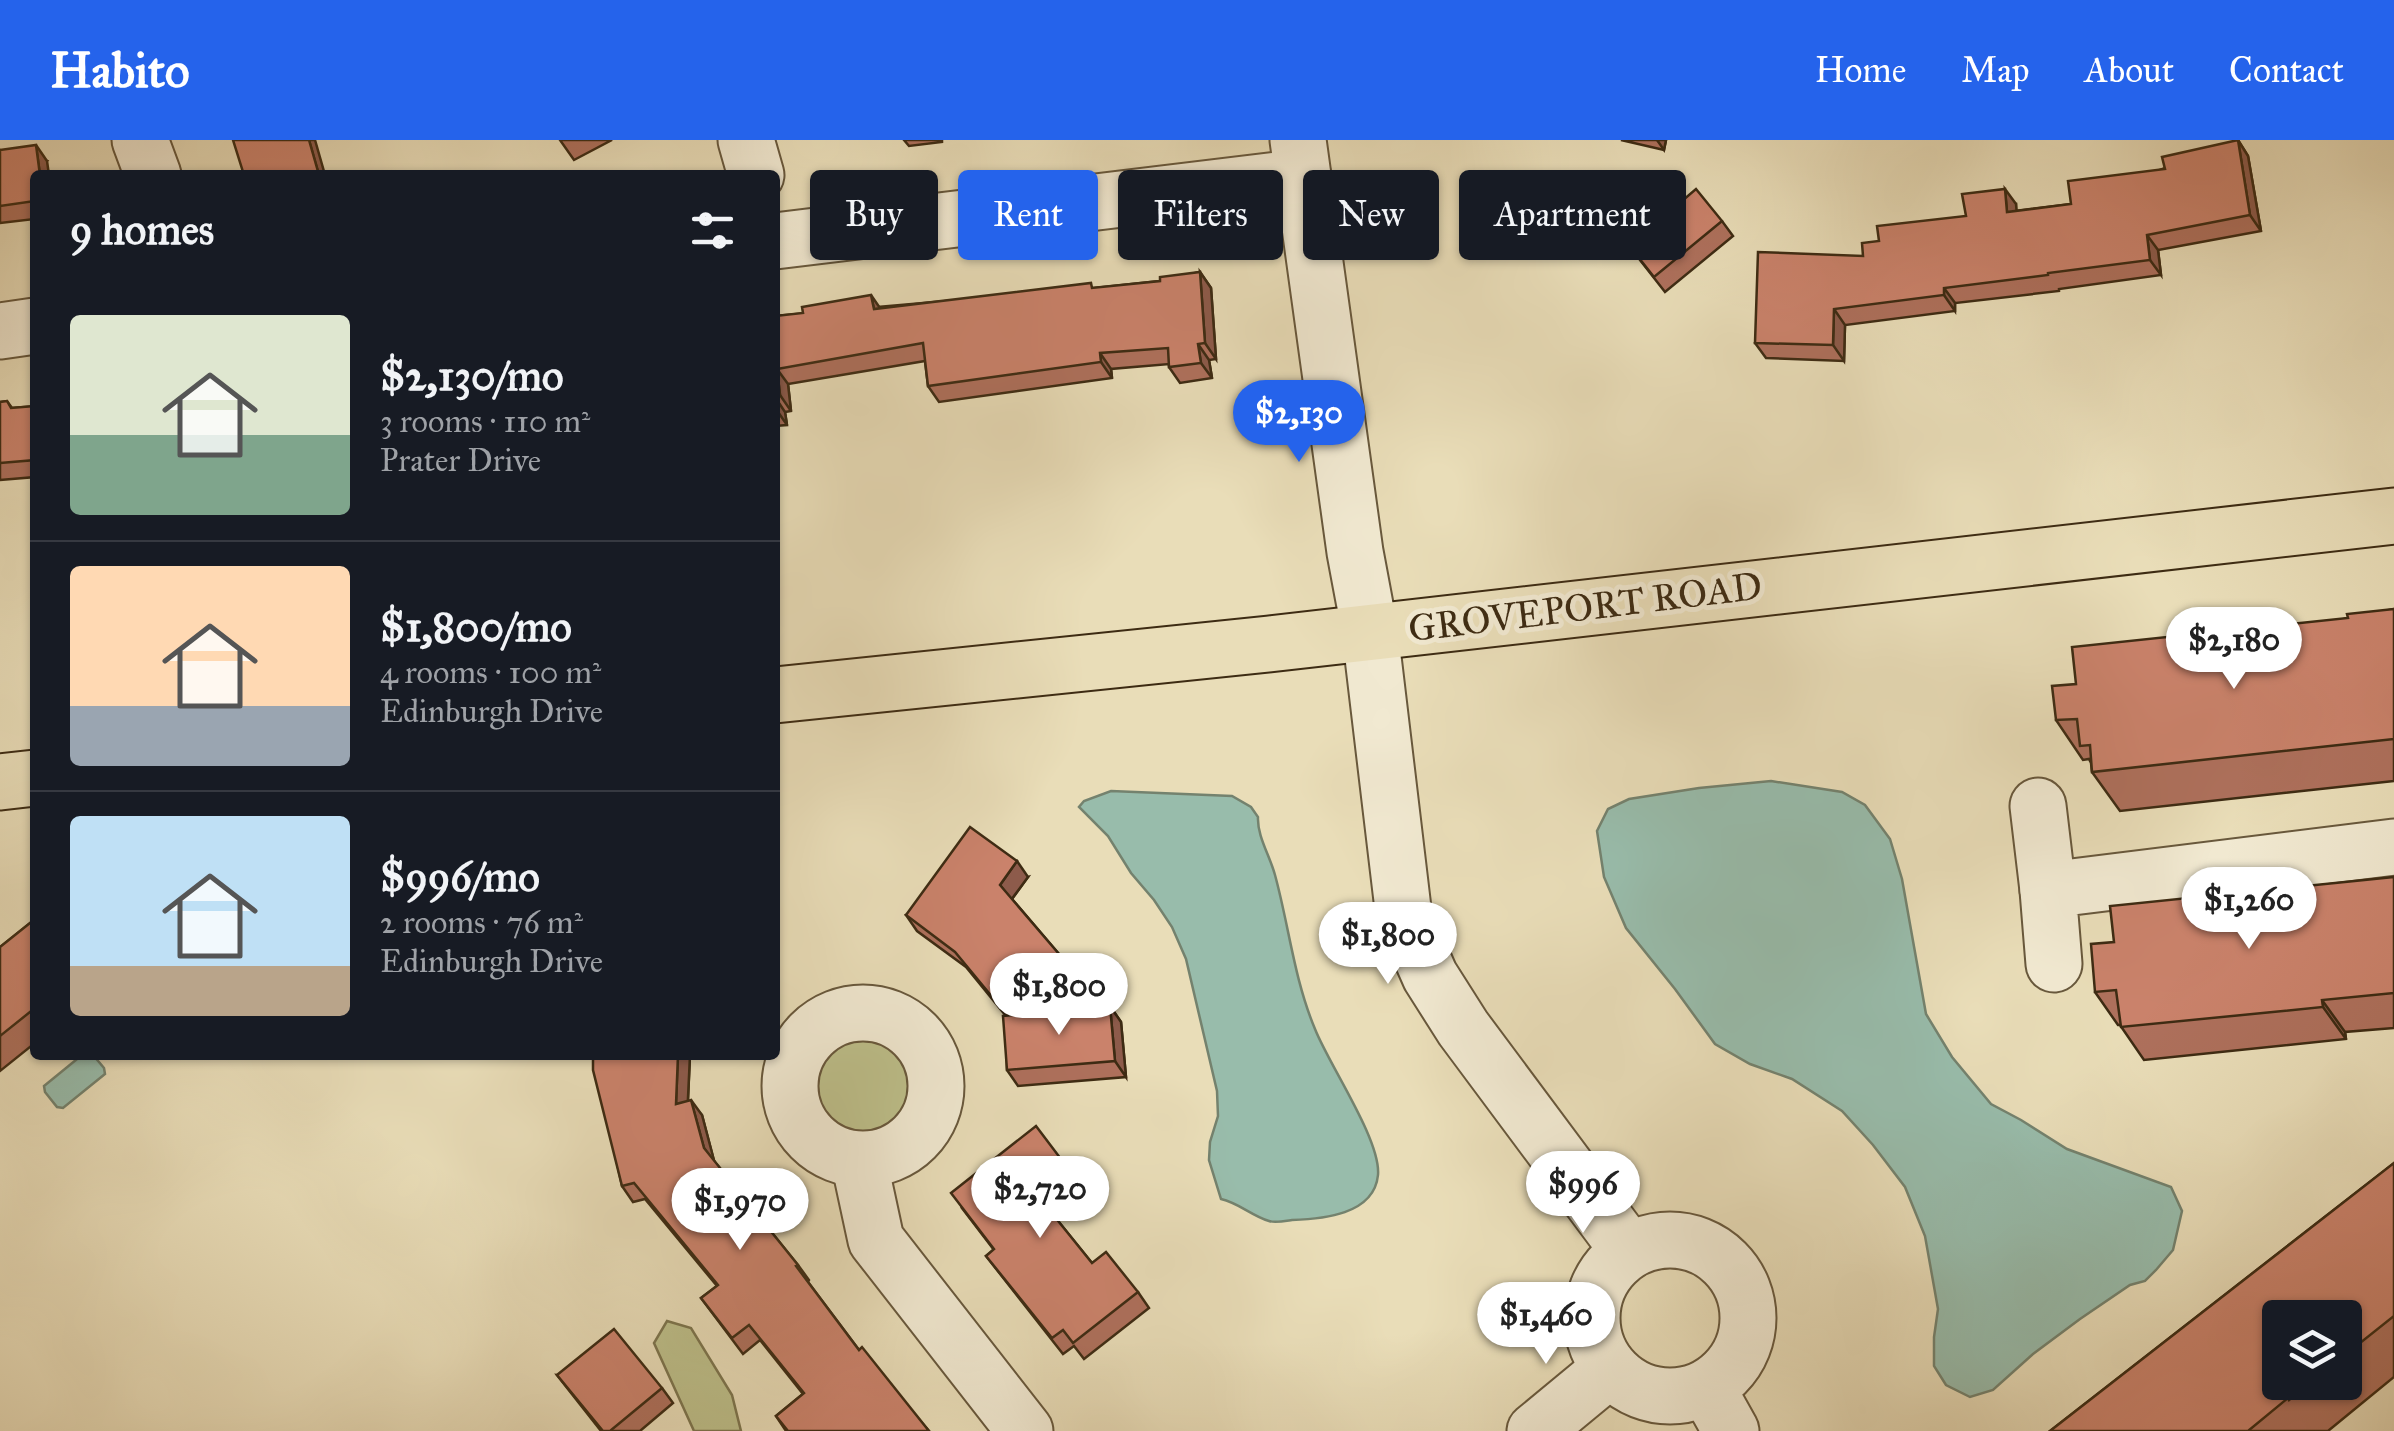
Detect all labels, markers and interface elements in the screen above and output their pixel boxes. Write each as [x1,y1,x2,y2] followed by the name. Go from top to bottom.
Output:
[50,41,189,100] text: Habito
[1815,49,1906,92] text: Home
[1961,49,2030,92] text: Map
[2085,49,2174,92] text: About
[2229,49,2344,92] text: Contact
[810,170,938,260] chip: Buy
[958,170,1098,260] chip: Rent
[1118,170,1283,260] chip: Filters
[1303,170,1439,260] chip: New
[1459,170,1686,260] chip: Apartment
[685,203,740,258] icon: filters
[70,204,214,256] text: 9 homes
[380,350,563,402] text: $2,130/mo
[150,355,270,475] icon: home
[1218,380,1380,465] pin: $2,130
[1255,393,1343,432] text: $2,130
[380,402,590,441] text: 3 rooms · 110 m²
[380,441,541,480] text: Prater Drive
[1406,562,1764,652] street label: GROVEPORT ROAD
[380,601,572,653] text: $1,800/mo
[150,606,270,726] icon: home
[2153,607,2315,692] pin: $2,180
[2188,620,2280,659] text: $2,180
[380,653,601,692] text: 4 rooms · 100 m²
[380,692,603,731] text: Edinburgh Drive
[380,851,540,903] text: $996/mo
[150,856,270,976] icon: home
[2168,867,2330,952] pin: $1,260
[2204,880,2294,919] text: $1,260
[1307,902,1469,987] pin: $1,800
[380,903,583,942] text: 2 rooms · 76 m²
[1341,915,1435,954] text: $1,800
[380,942,603,981] text: Edinburgh Drive
[978,953,1140,1038] pin: $1,800
[1012,966,1106,1005] text: $1,800
[1524,1151,1642,1236] pin: $996
[959,1156,1121,1241] pin: $2,720
[1548,1164,1618,1203] text: $996
[659,1168,821,1253] pin: $1,970
[993,1169,1087,1208] text: $2,720
[694,1181,786,1220] text: $1,970
[1465,1282,1627,1367] pin: $1,460
[1499,1295,1593,1334] text: $1,460
[2262,1300,2362,1400] map controls
[2262,1300,2362,1400] button: layers

